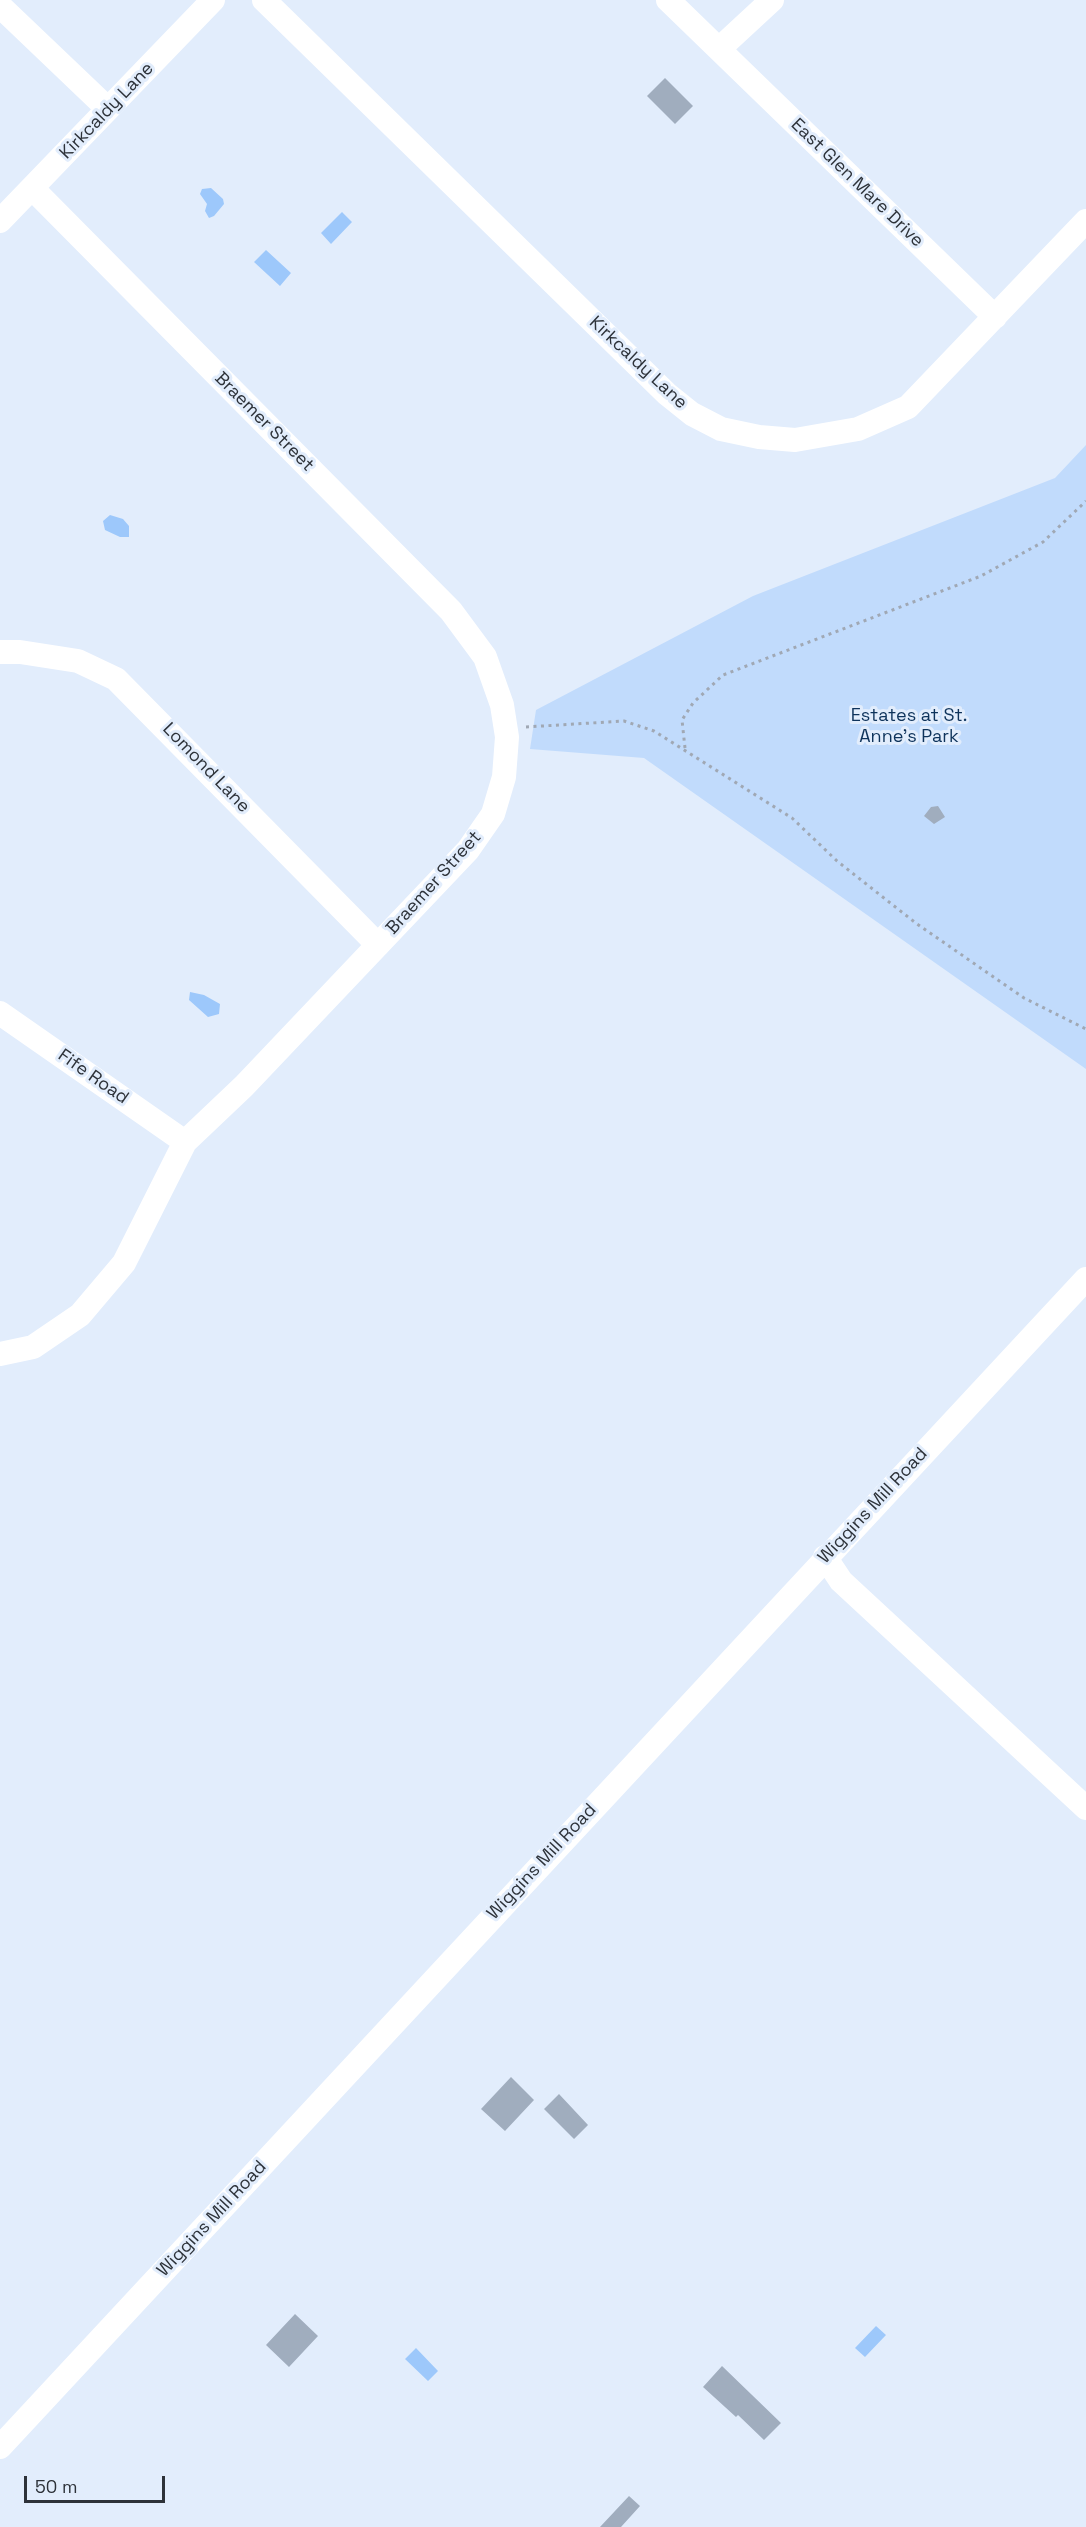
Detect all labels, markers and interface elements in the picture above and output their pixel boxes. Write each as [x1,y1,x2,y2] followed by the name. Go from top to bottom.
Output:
[55,58,159,164] street label: Kirkcaldy Lane
[786,114,928,252] street label: East Glen Mare Drive
[585,312,691,414] street label: Kirkcaldy Lane
[210,368,318,476] street label: Braemer Street
[851,705,967,748] park label: Estates at St. Anne's Park
[158,719,254,817] street label: Lomond Lane
[382,827,486,939] street label: Braemer Street
[54,1045,132,1109] street label: Fife Road
[814,1444,932,1568] street label: Wiggins Mill Road
[483,1800,601,1924] street label: Wiggins Mill Road
[153,2157,271,2281] street label: Wiggins Mill Road
[27,2464,168,2502] scale bar
[35,2475,77,2498] text: 50 m

